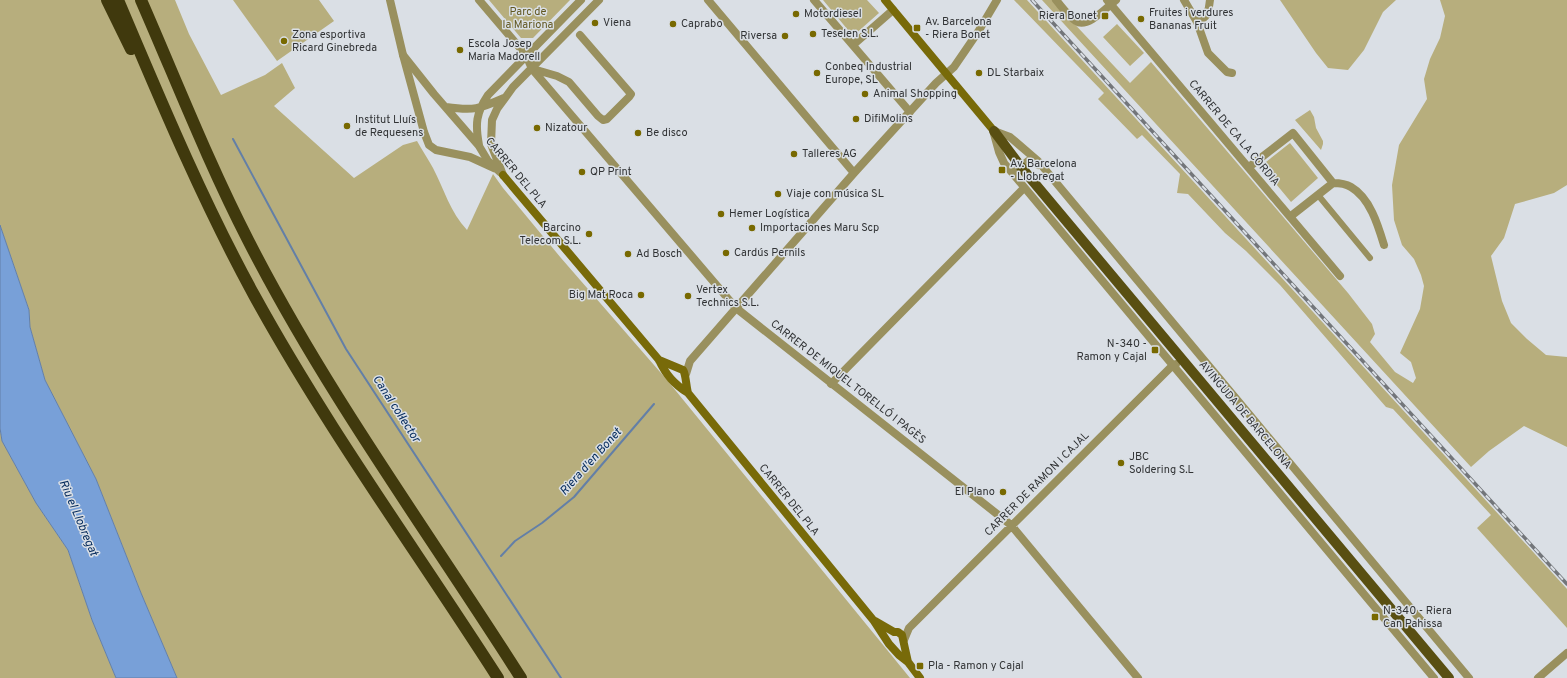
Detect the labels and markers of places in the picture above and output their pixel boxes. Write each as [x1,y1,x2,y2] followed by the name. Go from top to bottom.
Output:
[1149,6,1234,33] place label: Fruites i verdures Bananas Fruit
[804,7,862,21] place label: Motordiesel
[791,9,801,19] marker: Motordiesel
[1039,9,1097,23] place label: Riera Bonet
[1100,11,1110,21] marker: Riera Bonet
[1136,14,1146,24] marker: Fruites i verdures Bananas Fruit
[925,15,992,42] place label: Av. Barcelona - Riera Bonet
[603,16,631,30] place label: Viena
[681,17,723,31] place label: Caprabo
[590,18,600,28] marker: Viena
[668,19,678,29] marker: Caprabo
[912,23,922,33] marker: Av. Barcelona - Riera Bonet
[821,27,878,41] place label: Teselen S.L.
[292,28,377,55] place label: Zona esportiva Ricard Ginebreda
[740,29,777,43] place label: Riversa
[808,29,818,39] marker: Teselen S.L.
[780,31,790,41] marker: Riversa
[279,36,289,46] marker: Zona esportiva Ricard Ginebreda
[468,37,540,64] place label: Escola Josep Maria Madorell
[455,45,465,55] marker: Escola Josep Maria Madorell
[825,60,912,87] place label: Conbeq Industrial Europe, SL
[987,66,1045,80] place label: DL Starbaix
[812,68,822,78] marker: Conbeq Industrial Europe, SL
[974,68,984,78] marker: DL Starbaix
[873,87,957,101] place label: Animal Shopping
[860,89,870,99] marker: Animal Shopping
[864,112,913,126] place label: DifiMolins
[355,113,423,140] place label: Institut Lluís de Requesens
[851,114,861,124] marker: DifiMolins
[342,121,352,131] marker: Institut Lluís de Requesens
[545,121,588,135] place label: Nizatour
[532,123,542,133] marker: Nizatour
[646,126,688,140] place label: Be disco
[633,128,643,138] marker: Be disco
[802,147,857,161] place label: Talleres AG
[789,149,799,159] marker: Talleres AG
[1010,157,1077,184] place label: Av. Barcelona - Llobregat
[590,165,632,179] place label: QP Print
[997,165,1007,175] marker: Av. Barcelona - Llobregat
[577,167,587,177] marker: QP Print
[786,187,884,201] place label: Viaje con música SL
[773,189,783,199] marker: Viaje con música SL
[729,207,810,221] place label: Hemer Logística
[716,209,726,219] marker: Hemer Logística
[520,221,581,248] place label: Barcino Telecom S.L.
[760,221,879,235] place label: Importaciones Maru Scp
[747,223,757,233] marker: Importaciones Maru Scp
[584,229,594,239] marker: Barcino Telecom S.L.
[734,246,805,260] place label: Cardús Pernils
[636,247,682,261] place label: Ad Bosch
[721,248,731,258] marker: Cardús Pernils
[623,249,633,259] marker: Ad Bosch
[696,283,759,310] place label: Vertex Technics S.L.
[569,288,633,302] place label: Big Mat Roca
[636,290,646,300] marker: Big Mat Roca
[683,291,693,301] marker: Vertex Technics S.L.
[1076,337,1147,364] place label: N-340 - Ramon y Cajal
[1150,345,1160,355] marker: N-340 - Ramon y Cajal
[1129,450,1194,477] place label: JBC Soldering S.L
[1116,458,1126,468] marker: JBC Soldering S.L
[955,485,995,499] place label: El Plano
[998,487,1008,497] marker: El Plano
[1383,604,1452,631] place label: N-340 - Riera Can Pahissa
[1370,612,1380,622] marker: N-340 - Riera Can Pahissa
[928,659,1024,673] place label: Pla - Ramon y Cajal
[915,661,925,671] marker: Pla - Ramon y Cajal

